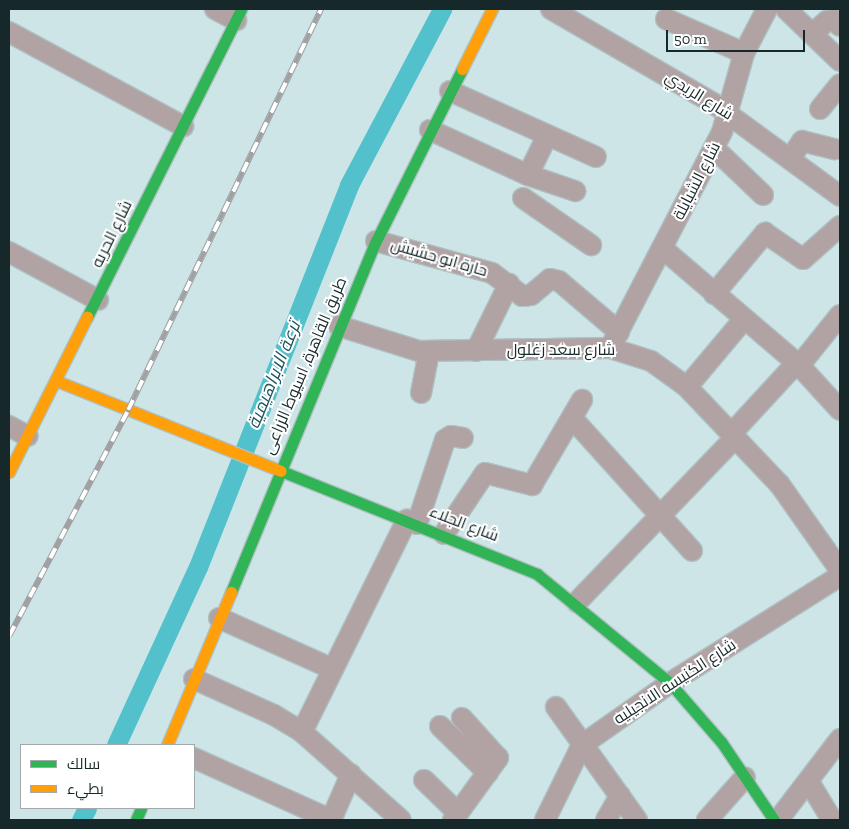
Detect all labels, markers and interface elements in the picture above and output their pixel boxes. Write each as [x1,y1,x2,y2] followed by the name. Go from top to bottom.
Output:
[669,20,808,52] scale bar
[674,30,707,48] text: 50 m
[661,68,737,124] street label: شارع الريدي
[669,139,725,223] street label: شارع الشبايلة
[87,197,137,271] street label: شارع الحريه
[389,235,489,281] street label: حارة ابو حشيش
[259,275,351,457] street label: طريق القاهرة, اسيوط الزراعى
[243,318,305,432] water label: ترعة الابراهيمية
[507,340,615,360] street label: شارع سعد زغلول
[427,502,501,546] street label: شارع الجلاء
[610,635,740,729] street label: شارع الكنيسه الانجيليه
[20,744,195,809] legend
[67,755,100,773] text: سالك
[67,780,104,798] text: بطيء

